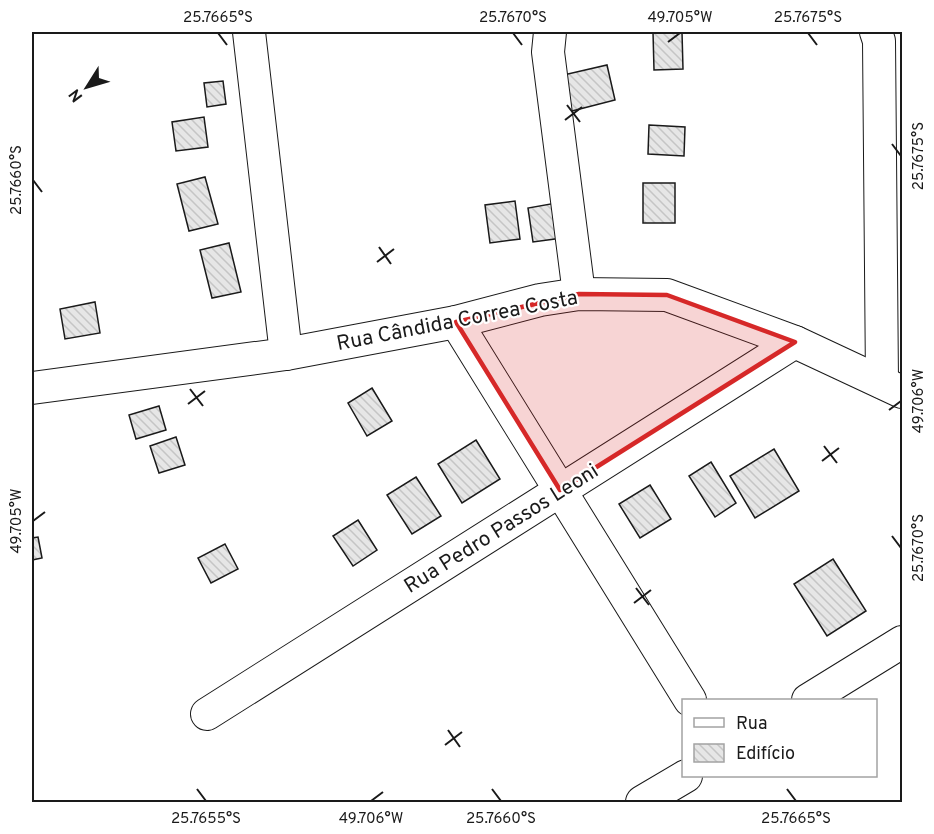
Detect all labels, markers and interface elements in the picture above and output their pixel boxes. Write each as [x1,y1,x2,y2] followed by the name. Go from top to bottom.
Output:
[183,9,253,28] text: 25.7665°S
[479,9,547,28] text: 25.7670°S
[648,9,712,28] text: 49.705°W
[774,9,842,28] text: 25.7675°S
[57,57,117,117] north arrow
[65,84,88,105] text: N
[910,122,929,190] text: 25.7675°S
[8,145,27,215] text: 25.7660°S
[334,285,580,358] street label: Rua Cândida Correa Costa
[910,369,929,433] text: 49.706°W
[399,458,604,600] street label: Rua Pedro Passos Leoni
[8,489,27,553] text: 49.705°W
[910,514,929,582] text: 25.7670°S
[682,699,877,777] legend
[736,713,767,736] text: Rua
[736,743,795,766] text: Edifício
[171,810,241,829] text: 25.7655°S
[339,810,403,829] text: 49.706°W
[466,810,536,829] text: 25.7660°S
[761,810,831,829] text: 25.7665°S

